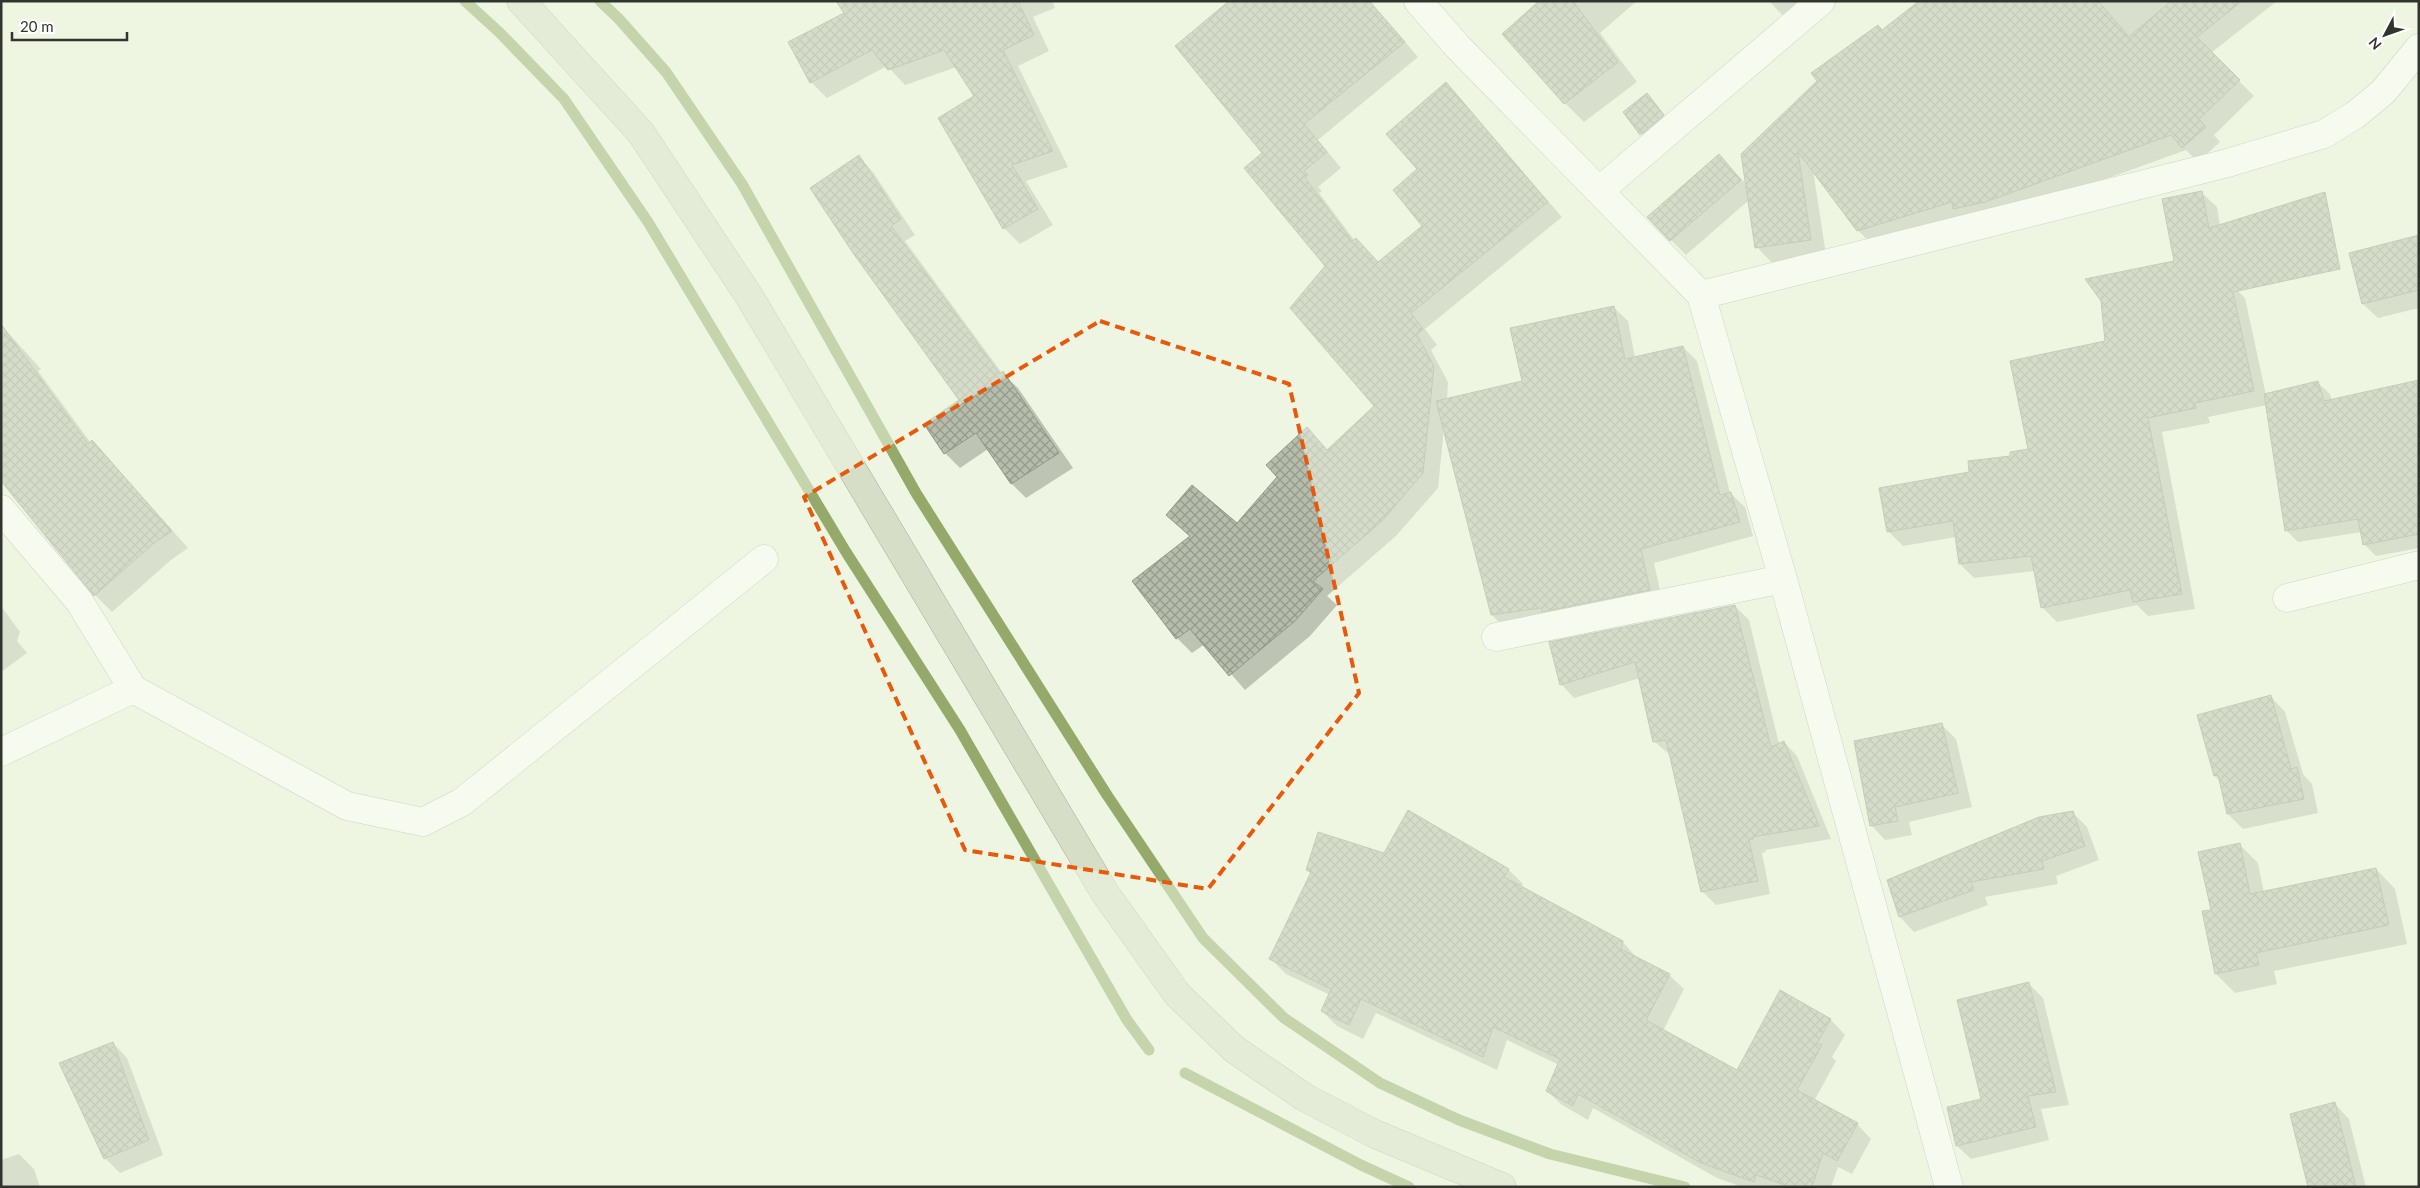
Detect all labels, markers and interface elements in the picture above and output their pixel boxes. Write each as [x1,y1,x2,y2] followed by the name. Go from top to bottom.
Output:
[12,10,128,42] scale bar
[2360,10,2410,60] north arrow
[20,17,54,35] text: 20 m
[2365,34,2385,54] text: N

